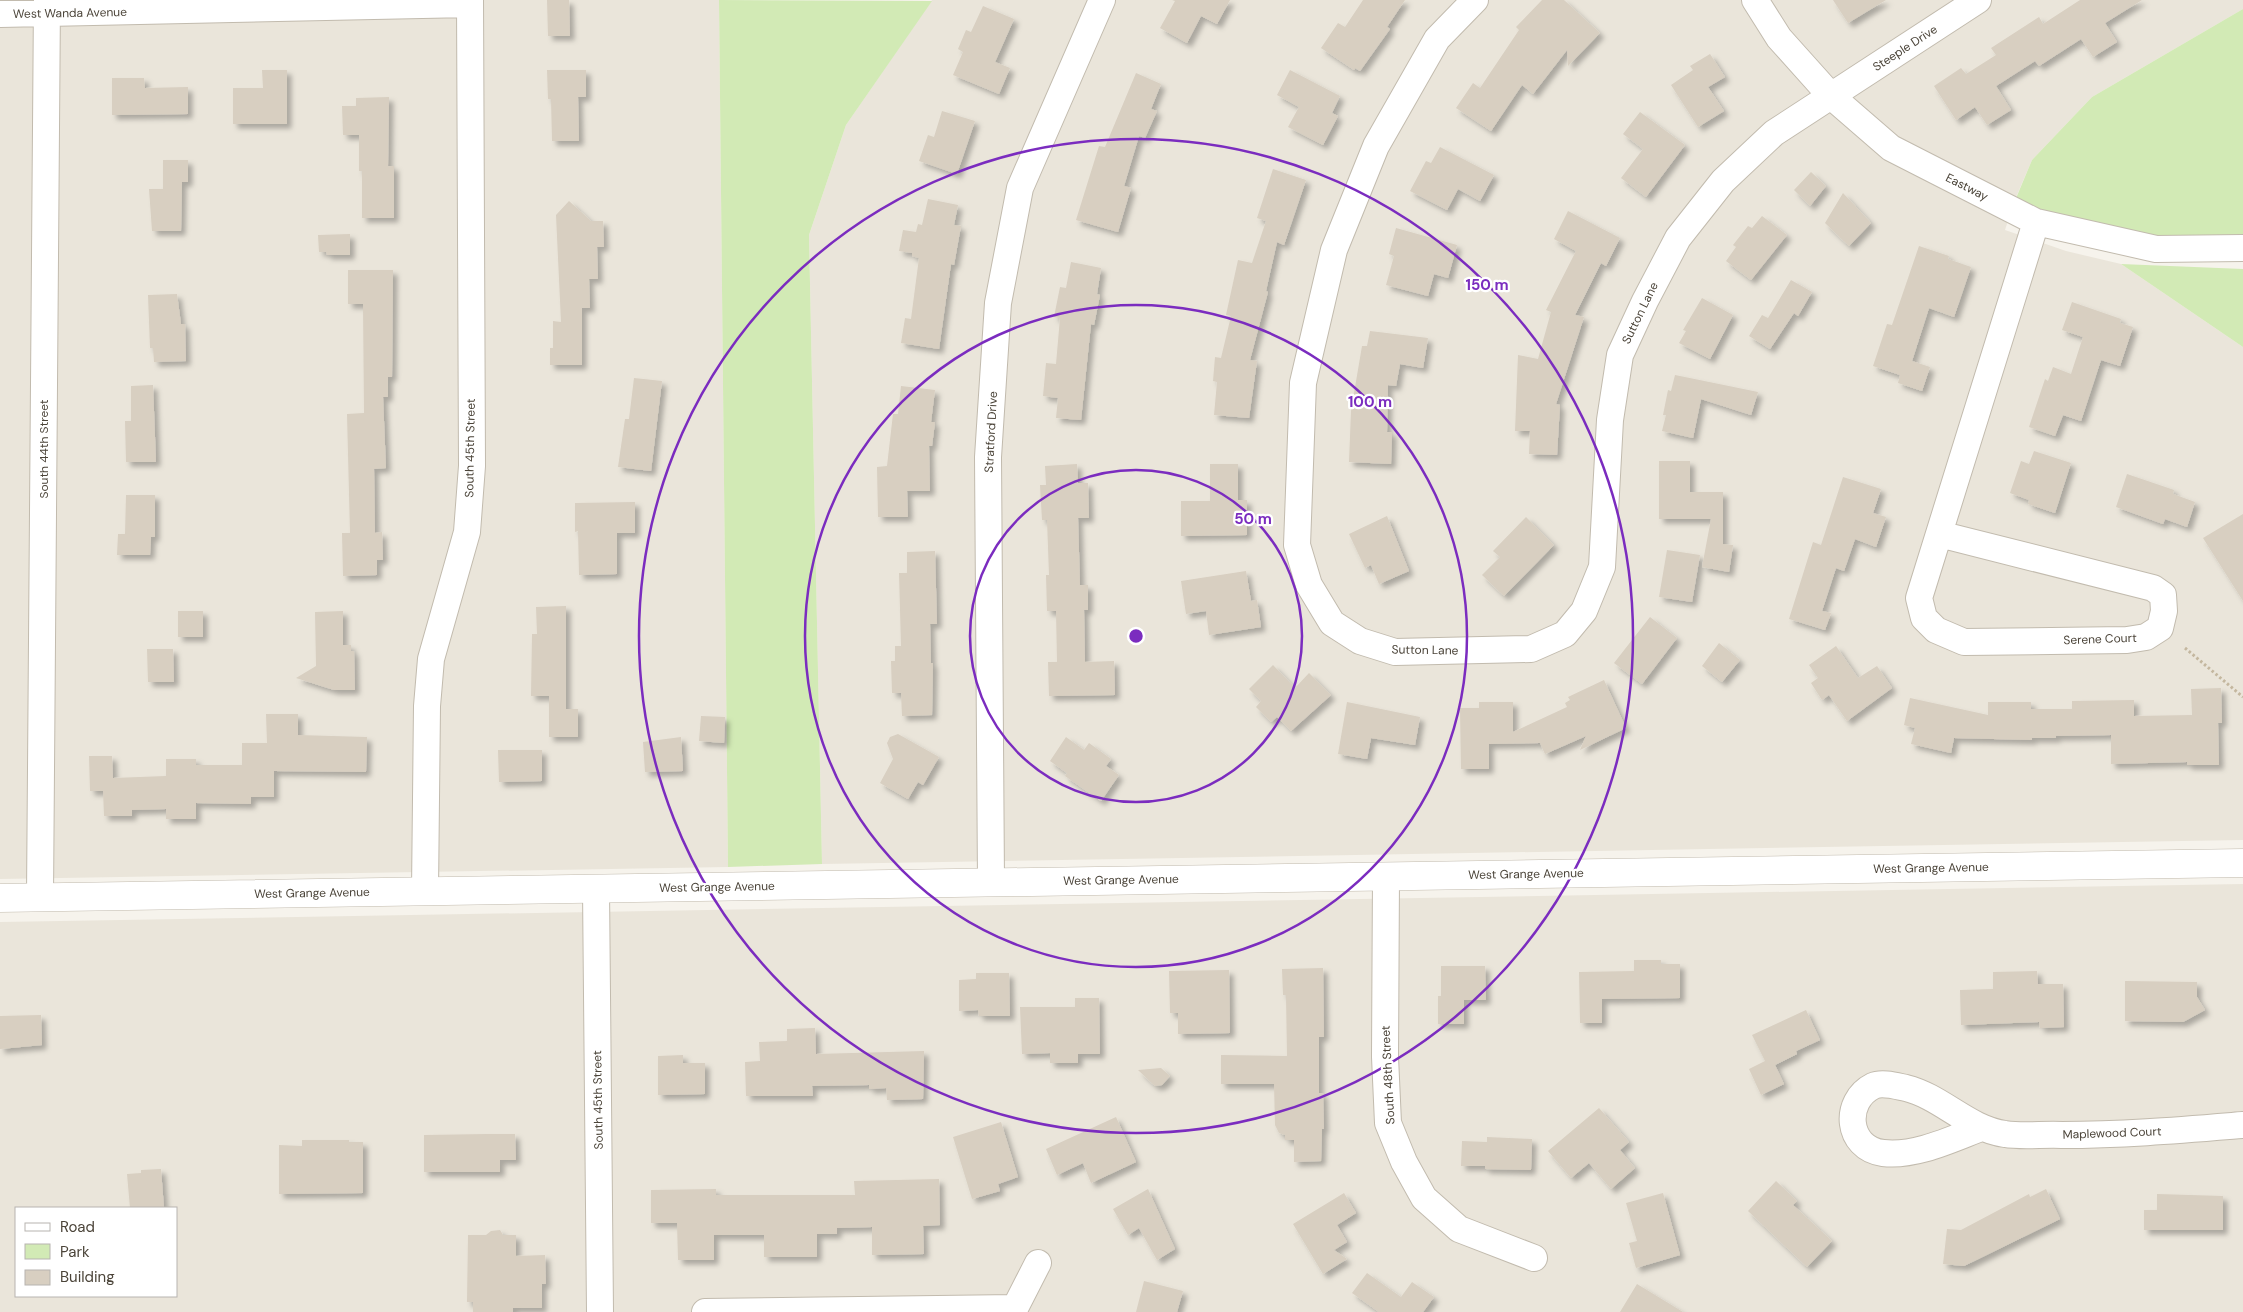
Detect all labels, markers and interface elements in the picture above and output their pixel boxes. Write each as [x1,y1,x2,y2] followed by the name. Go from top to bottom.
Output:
[13,4,127,22] street label: West Wanda Avenue
[1870,21,1940,75] street label: Steeple Drive
[1943,169,1991,205] street label: Eastway
[1466,275,1509,295] text: 150 m
[1618,279,1662,347] street label: Sutton Lane
[981,391,1001,473] street label: Stratford Drive
[1348,392,1392,412] text: 100 m
[461,398,479,498] street label: South 45th Street
[36,399,52,499] street label: South 44th Street
[1234,509,1272,529] text: 50 m
[1127,627,1145,645] centre of rings
[2063,630,2137,648] street label: Serene Court
[1391,641,1459,659] street label: Sutton Lane
[1873,859,1989,877] street label: West Grange Avenue
[1468,865,1584,883] street label: West Grange Avenue
[1063,871,1179,889] street label: West Grange Avenue
[659,878,775,896] street label: West Grange Avenue
[254,884,370,902] street label: West Grange Avenue
[1377,1025,1399,1125] street label: South 48th Street
[589,1050,607,1150] street label: South 45th Street
[2062,1123,2162,1143] street label: Maplewood Court
[15,1207,178,1297] legend
[60,1217,95,1237] text: Road
[60,1242,90,1262] text: Park
[60,1267,115,1287] text: Building

